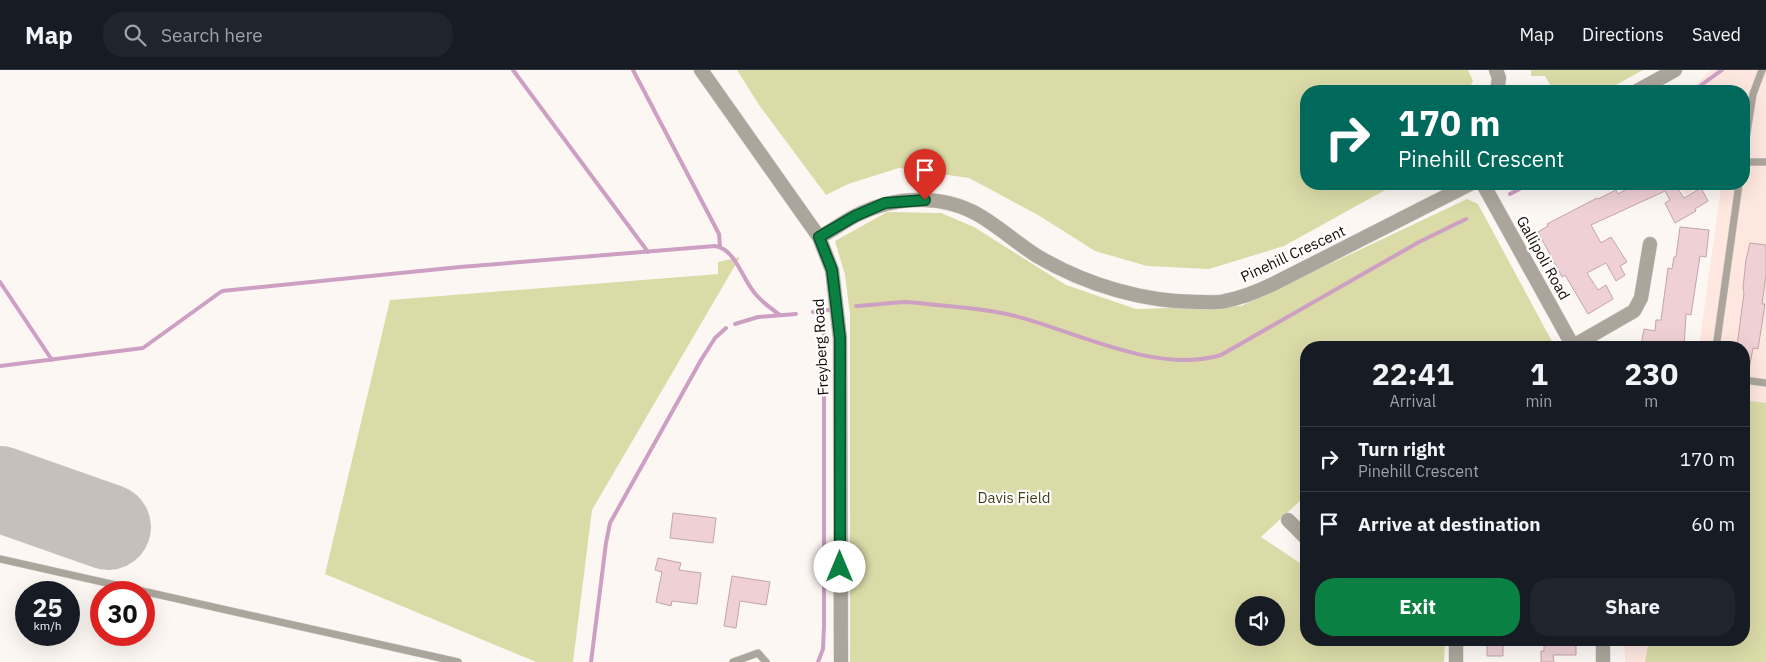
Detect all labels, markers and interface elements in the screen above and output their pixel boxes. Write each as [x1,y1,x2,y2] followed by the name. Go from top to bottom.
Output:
[103,12,453,57] search box
[25,19,73,51] text: Map
[121,21,149,49] icon: search
[161,23,263,47] text: Search here
[1519,23,1554,46] text: Map
[1582,23,1664,46] text: Directions
[1692,23,1741,46] text: Saved
[1398,100,1501,146] text: 170 m
[1315,105,1380,170] icon: right
[1398,144,1564,173] text: Pinehill Crescent
[904,149,946,200] pin
[911,156,939,184] icon: arrive
[1513,212,1574,303] street label: Gallipoli Road
[1237,221,1348,286] street label: Pinehill Crescent
[808,298,833,396] street label: Freyberg Road
[1372,354,1454,393] text: 22:41
[1530,354,1548,393] text: 1
[1624,354,1678,393] text: 230
[1389,391,1436,411] text: Arrival
[1525,391,1552,411] text: min
[1644,391,1658,411] text: m
[1358,437,1445,461] text: Turn right
[1315,445,1343,473] icon: right
[1680,447,1735,471] text: 170 m
[1358,461,1479,481] text: Pinehill Crescent
[977,488,1051,507] park label: Davis Field
[1315,510,1343,538] icon: arrive
[1358,512,1541,536] text: Arrive at destination
[1691,512,1735,536] text: 60 m
[813,540,865,592] position arrow
[1315,578,1520,636] button: Exit
[1530,578,1735,636] button: Share
[90,581,155,646] speed limit sign: 30
[32,591,63,624] text: 25
[1235,596,1285,646] map controls
[1235,596,1285,646] button: sound
[33,618,62,633] text: km/h

